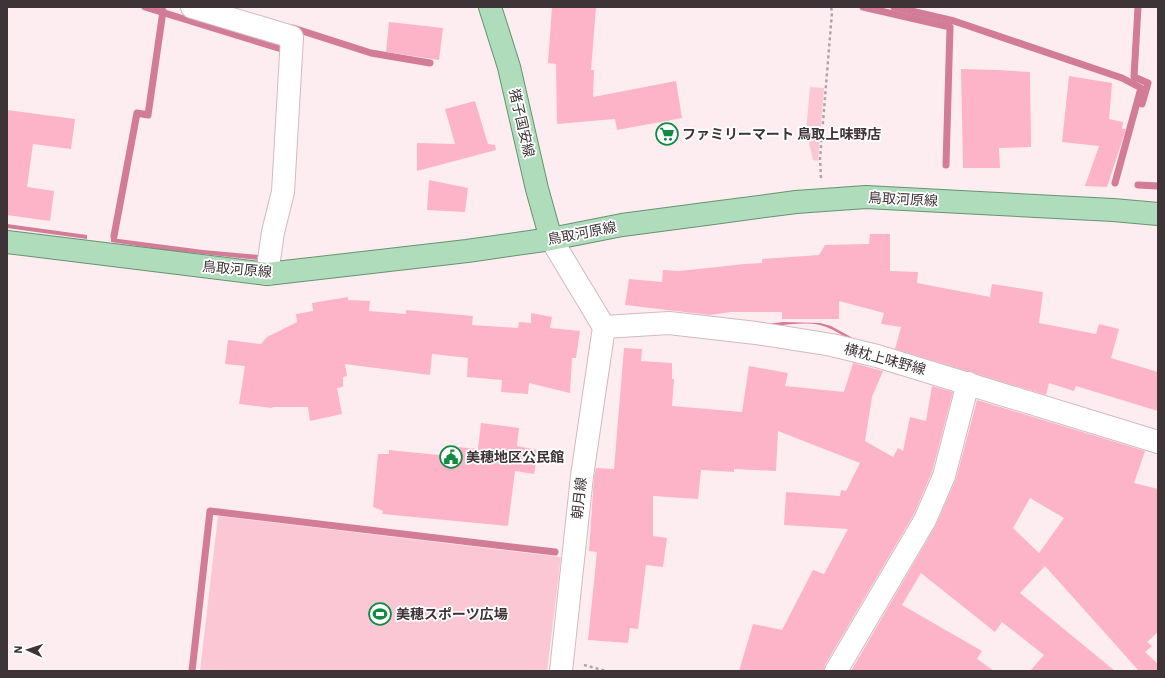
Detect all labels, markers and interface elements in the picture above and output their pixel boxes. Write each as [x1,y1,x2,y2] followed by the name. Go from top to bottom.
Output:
[505,87,539,159] street label: 猪子国安線
[654,121,680,147] supermarket icon: ファミリーマート 鳥取上味野店
[682,125,881,143] place label: ファミリーマート 鳥取上味野店
[868,188,938,210] street label: 鳥取河原線
[546,217,618,249] street label: 鳥取河原線
[201,257,273,281] street label: 鳥取河原線
[842,339,928,379] street label: 横枕上味野線
[438,444,464,470] public building icon: 美穂地区公民館
[466,448,564,466] place label: 美穂地区公民館
[568,476,590,520] street label: 朝月線
[367,601,393,627] sports icon: 美穂スポーツ広場
[396,605,508,623] place label: 美穂スポーツ広場
[8,630,48,670] north arrow
[11,645,25,654] text: N

